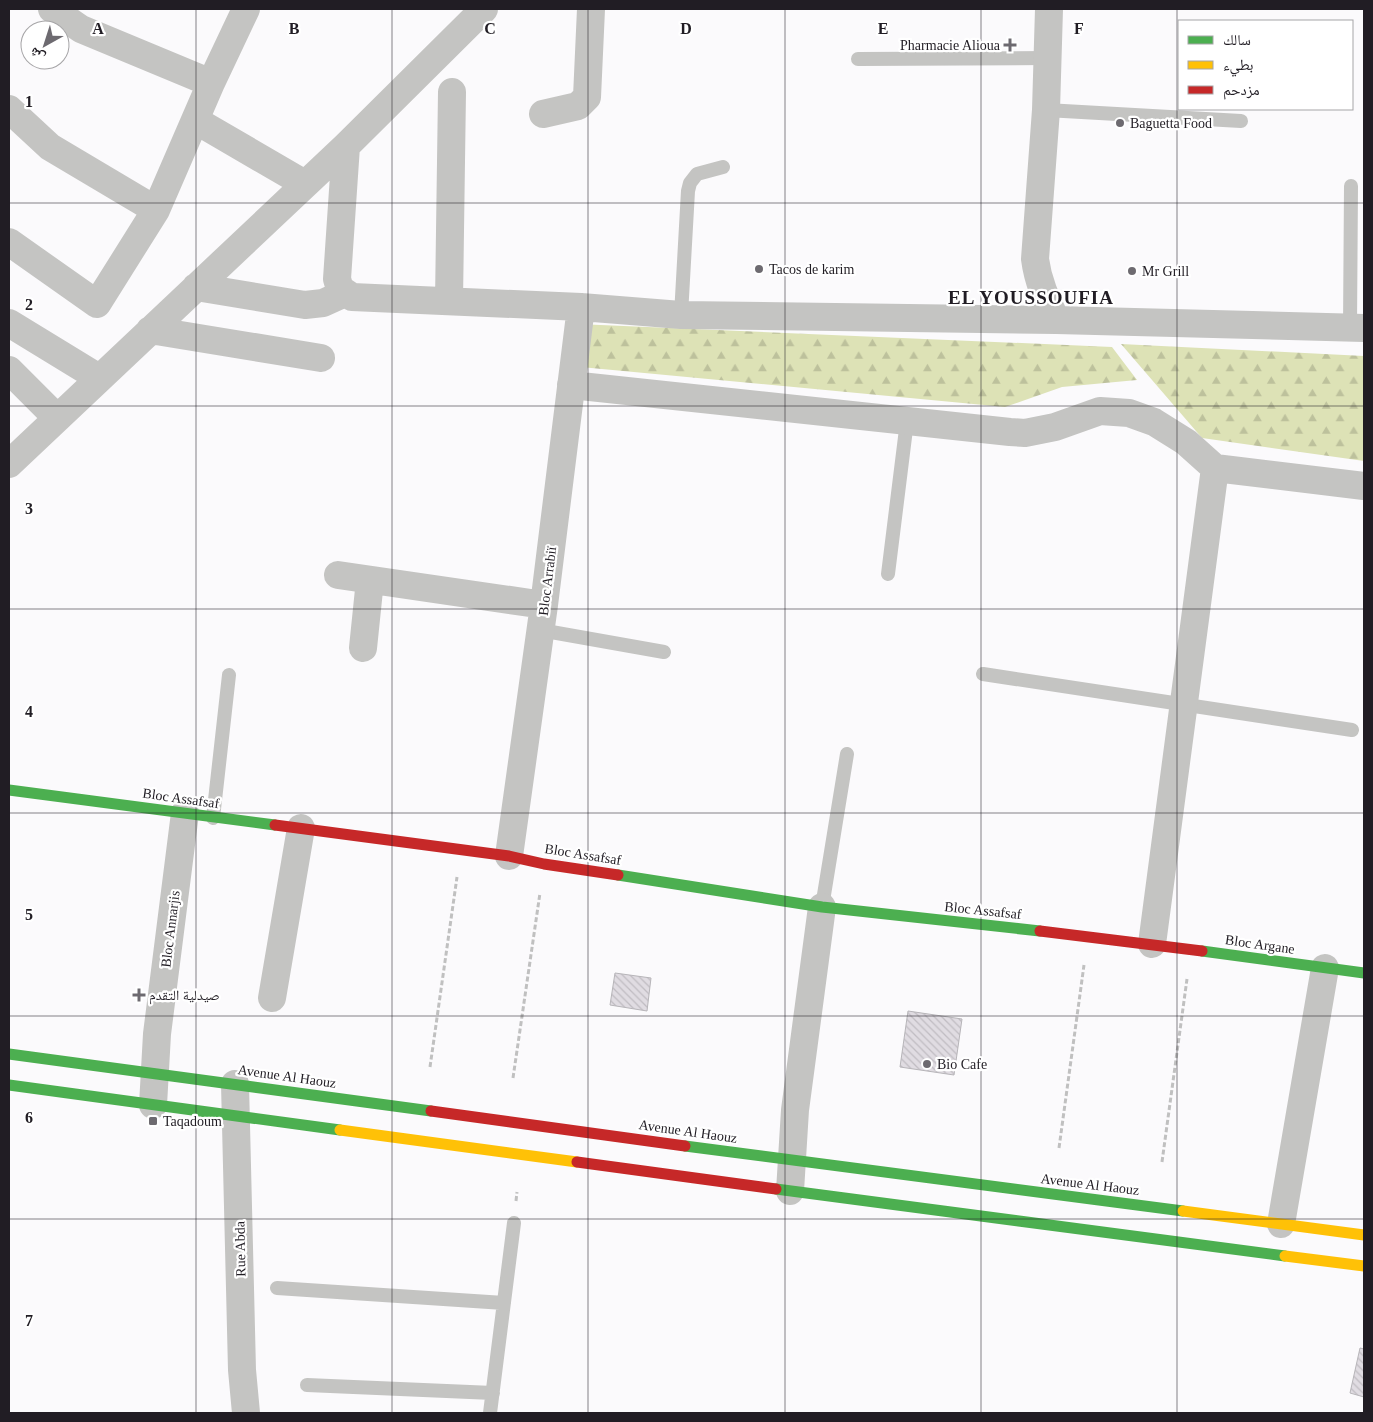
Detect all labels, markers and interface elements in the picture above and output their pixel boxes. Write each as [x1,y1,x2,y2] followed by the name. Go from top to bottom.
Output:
[20,20,70,70] north arrow
[92,20,104,37] text: A
[289,20,300,37] text: B
[484,20,496,37] text: C
[680,20,692,37] text: D
[878,20,888,37] text: E
[1074,20,1084,37] text: F
[1178,20,1353,110] legend
[1223,32,1251,48] text: سالك
[900,38,1001,53] place label: Pharmacie Alioua
[1004,39,1016,51] marker: Pharmacie Alioua
[27,43,48,65] text: ش
[1223,57,1253,77] text: بطيء
[1223,82,1260,100] text: مزدحم
[25,93,33,110] text: 1
[1130,116,1212,131] place label: Baguetta Food
[1114,117,1126,129] marker: Baguetta Food
[769,262,854,277] place label: Tacos de karim
[753,263,765,275] marker: Tacos de karim
[1142,264,1189,279] place label: Mr Grill
[1126,265,1138,277] marker: Mr Grill
[948,287,1114,308] district label: EL YOUSSOUFIA
[25,296,33,313] text: 2
[25,500,33,517] text: 3
[536,546,559,617] street label: Bloc Arrabiï
[25,703,33,720] text: 4
[142,786,221,811] street label: Bloc Assafsaf
[544,841,623,868] street label: Bloc Assafsaf
[158,890,183,968] street label: Bloc Annarjis
[944,899,1023,922] street label: Bloc Assafsaf
[25,906,33,923] text: 5
[1224,932,1296,957] street label: Bloc Argane
[149,988,220,1005] place label: صيدلية التقدم
[133,989,145,1001] marker: صيدلية التقدم
[937,1057,987,1072] place label: Bio Cafe
[921,1058,933,1070] marker: Bio Cafe
[237,1062,337,1091] street label: Avenue Al Haouz
[25,1109,33,1126] text: 6
[163,1114,222,1129] place label: Taqadoum
[147,1115,159,1127] marker: Taqadoum
[638,1117,738,1146] street label: Avenue Al Haouz
[1040,1171,1140,1198] street label: Avenue Al Haouz
[233,1220,248,1277] street label: Rue Abda
[25,1312,33,1329] text: 7

